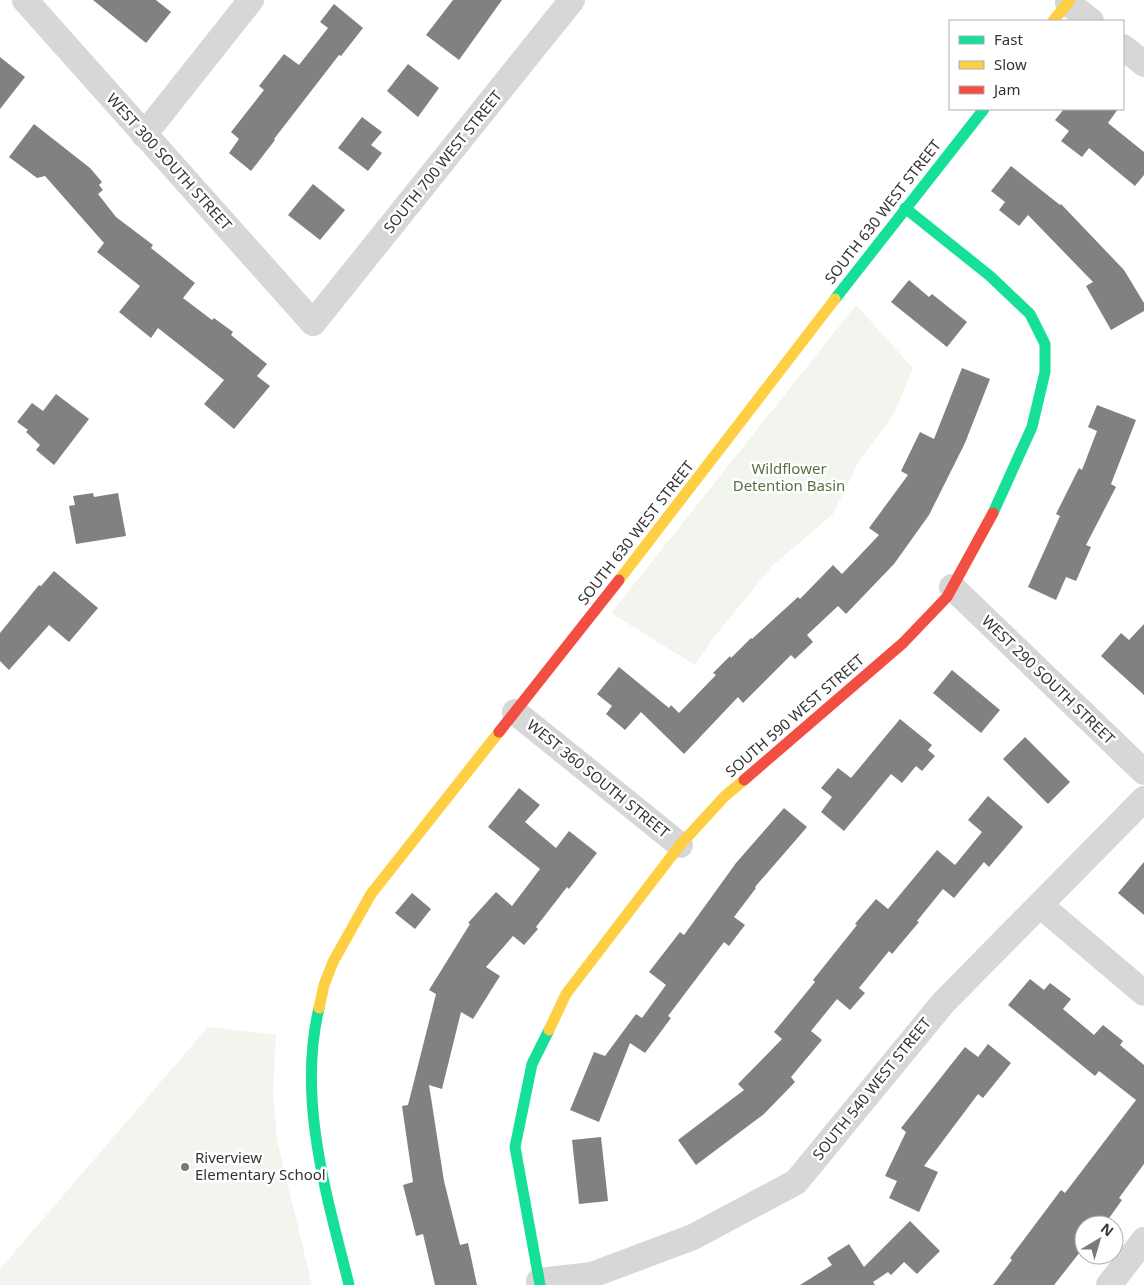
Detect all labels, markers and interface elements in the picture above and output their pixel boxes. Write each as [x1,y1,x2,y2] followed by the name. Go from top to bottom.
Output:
[949,20,1124,110] legend
[994,29,1023,49] text: Fast
[994,54,1027,74] text: Slow
[992,79,1021,99] text: Jam
[379,86,506,237] street label: SOUTH 700 WEST STREET
[103,89,237,235] street label: WEST 300 SOUTH STREET
[820,135,945,288] street label: SOUTH 630 WEST STREET
[573,456,698,609] street label: SOUTH 630 WEST STREET
[733,458,845,495] park label: Wildflower Detention Basin
[978,610,1120,749] street label: WEST 290 SOUTH STREET
[721,649,868,781] street label: SOUTH 590 WEST STREET
[523,715,674,842] street label: WEST 360 SOUTH STREET
[808,1013,935,1164] street label: SOUTH 540 WEST STREET
[195,1147,326,1184] place label: Riverview Elementary School
[179,1161,191,1173] marker: Riverview Elementary School
[1074,1215,1124,1265] north arrow
[1097,1218,1118,1240] text: N

